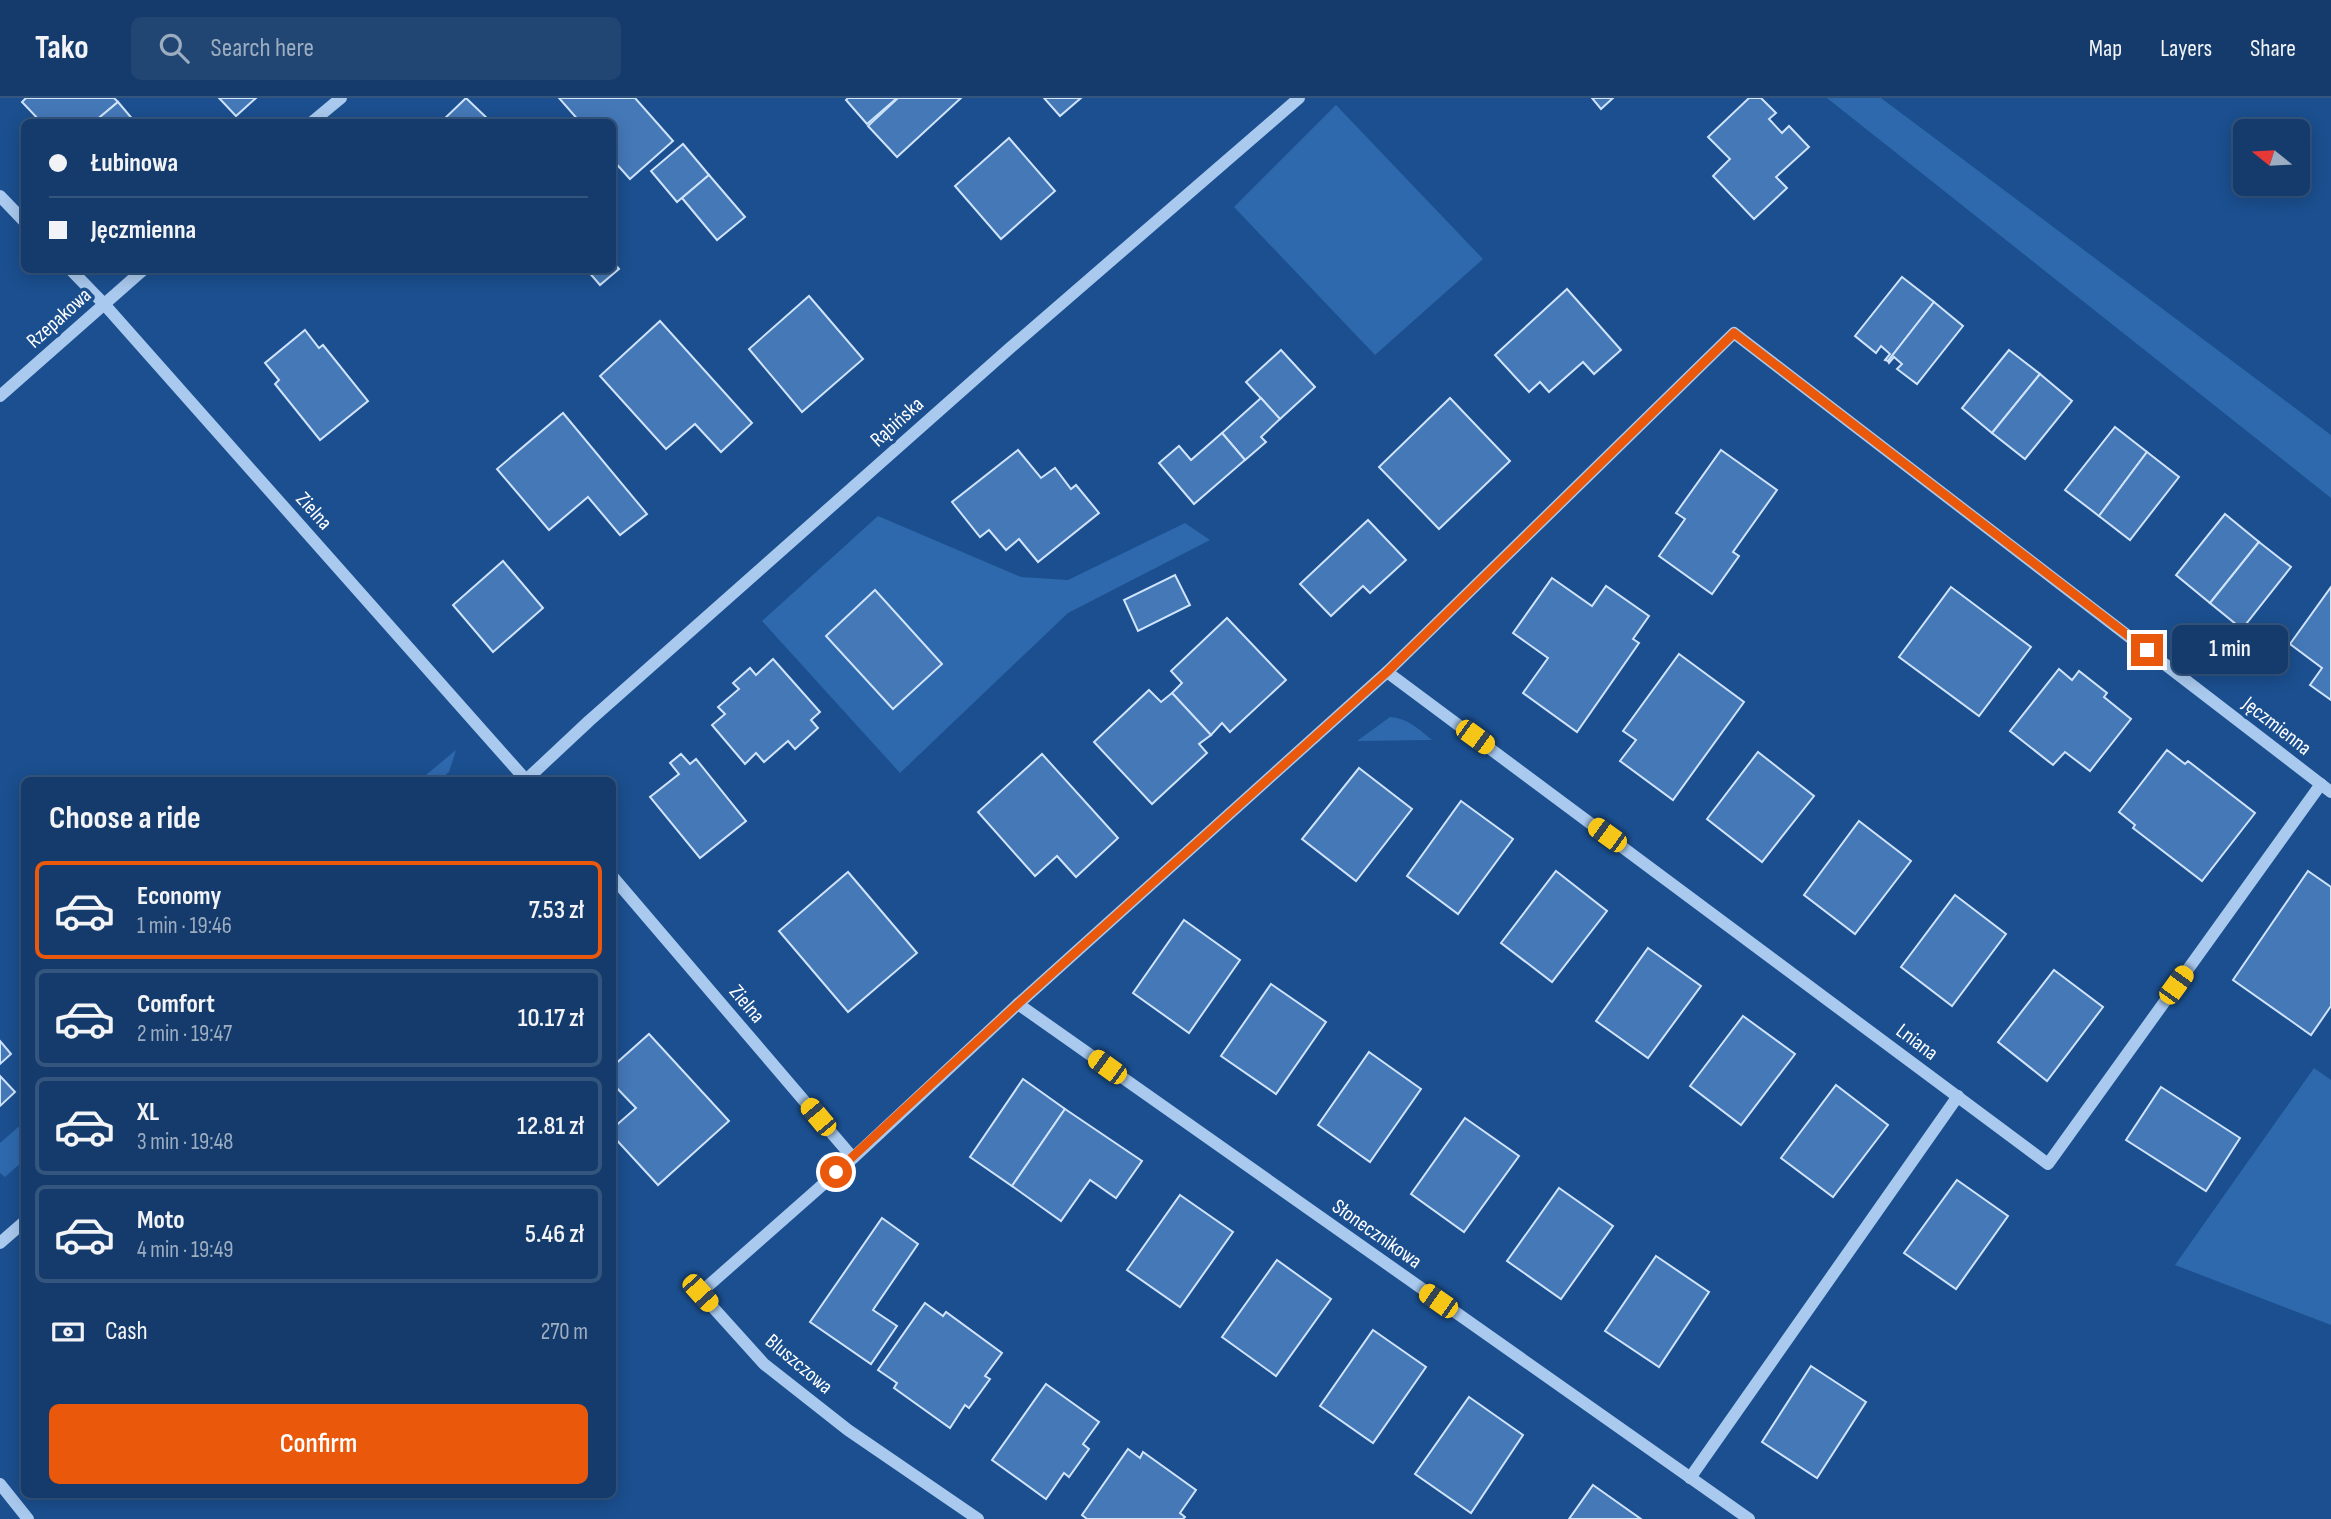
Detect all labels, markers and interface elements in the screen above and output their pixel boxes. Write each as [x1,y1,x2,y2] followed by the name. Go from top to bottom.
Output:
[131,17,621,80] search box
[35,28,89,68] text: Tako
[155,29,193,67] icon: search
[211,33,314,64] text: Search here
[2089,34,2122,63] text: Map
[2160,34,2212,63] text: Layers
[2250,34,2296,63] text: Share
[2233,119,2310,196] north arrow
[2233,119,2310,196] map controls
[91,148,178,179] text: Łubinowa
[91,215,196,246] text: Jęczmienna
[22,283,96,353] street label: Rzepakowa
[865,392,929,452] street label: Rąbińska
[291,487,337,535] street label: Zielna
[2172,626,2287,674] callout: 1 min
[2131,634,2163,666] route end
[2209,635,2251,663] text: 1 min
[2237,691,2316,761] street label: Jęczmienna
[1452,716,1499,758] car
[49,799,201,838] text: Choose a ride
[1584,814,1631,856] car
[53,879,116,942] icon: car
[137,881,221,912] text: Economy
[529,895,584,926] text: 7.53 zł
[137,912,232,940] text: 1 min · 19:46
[2156,962,2197,1008] car
[724,980,770,1028] street label: Zielna
[53,987,116,1050] icon: car
[137,989,215,1020] text: Comfort
[518,1003,584,1034] text: 10.17 zł
[1891,1018,1943,1066] street label: Lniana
[137,1020,232,1048] text: 2 min · 19:47
[1084,1046,1131,1088] car
[797,1094,840,1140] car
[53,1095,116,1158] icon: car
[137,1097,159,1128] text: XL
[517,1111,584,1142] text: 12.81 zł
[137,1128,233,1156] text: 3 min · 19:48
[820,1156,852,1188] route start
[1327,1194,1427,1274] street label: Słonecznikowa
[53,1203,116,1266] icon: car
[137,1205,185,1236] text: Moto
[525,1219,584,1250] text: 5.46 zł
[137,1236,234,1264] text: 4 min · 19:49
[679,1270,722,1316] car
[1415,1280,1462,1322] car
[49,1313,87,1351] icon: cash
[105,1316,148,1347] text: Cash
[541,1318,588,1346] text: 270 m
[760,1329,838,1399] street label: Bluszczowa
[49,1404,588,1484] button: Confirm

